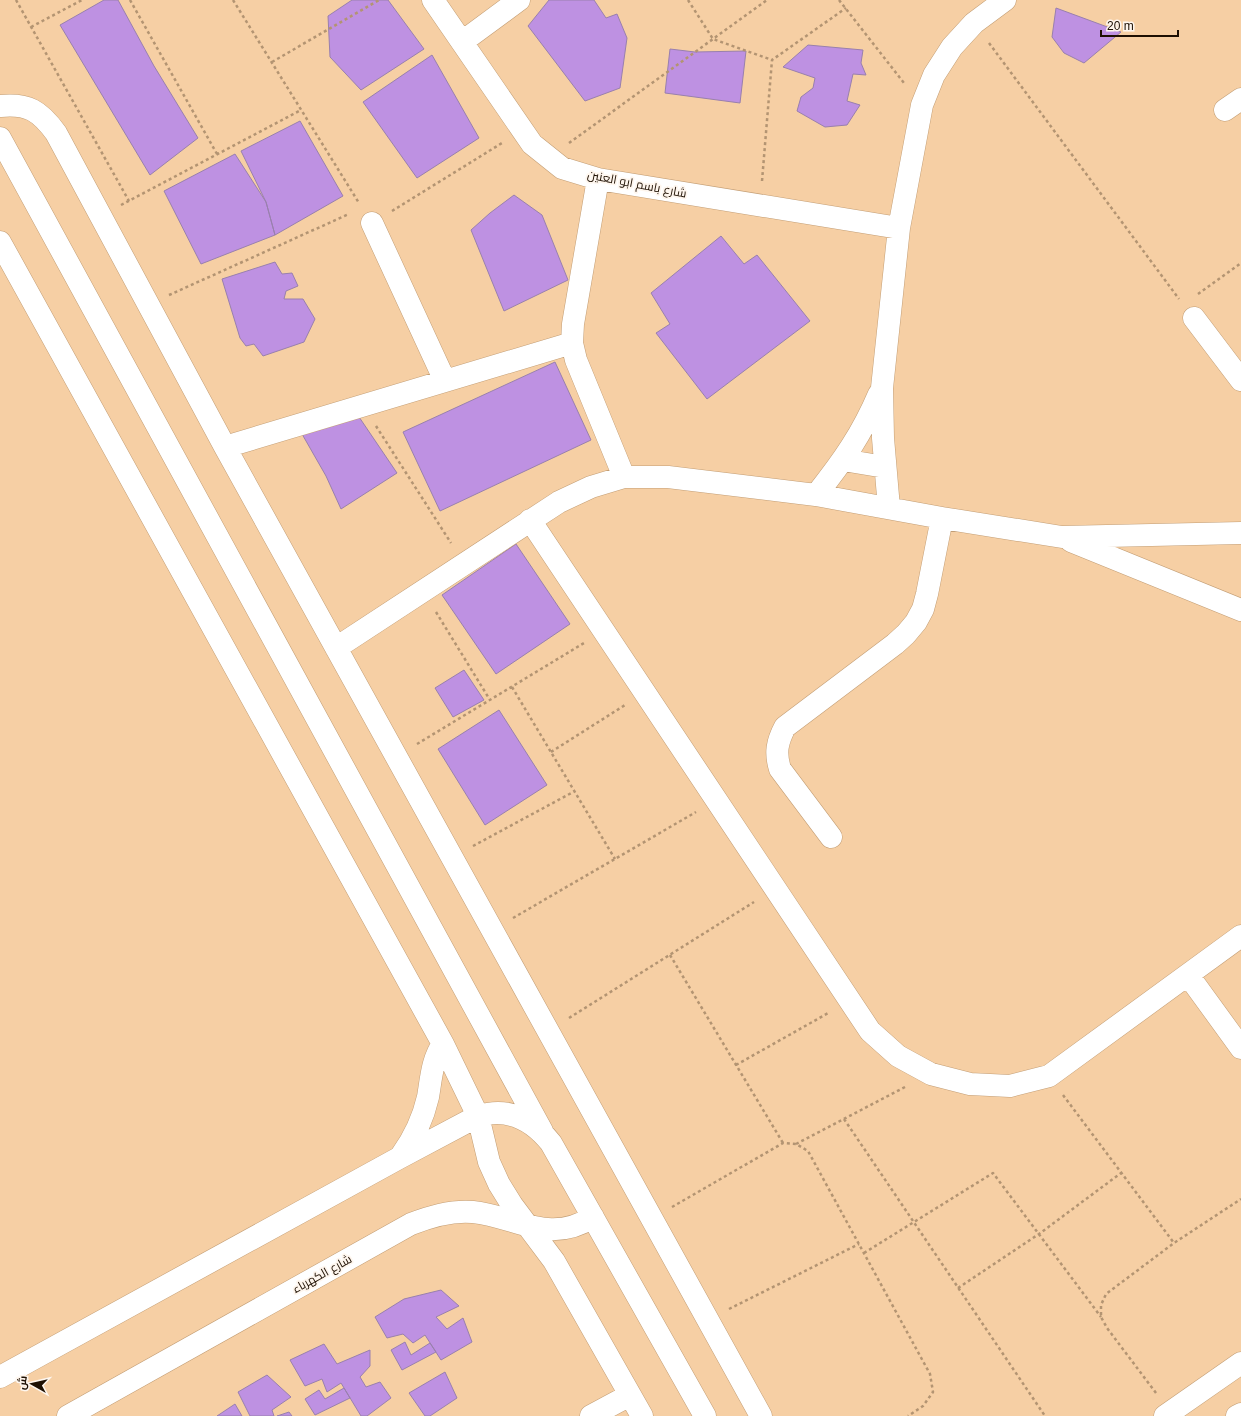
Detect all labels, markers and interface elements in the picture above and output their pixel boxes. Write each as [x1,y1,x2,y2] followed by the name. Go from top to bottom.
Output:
[1101,12,1178,38] scale bar
[1107,19,1134,33] text: 20 m
[586,168,688,201] street label: شارع باسم ابو العنين
[290,1252,355,1297] street label: شارع الكهرباء
[12,1364,52,1404] north arrow
[15,1375,30,1391] text: ش

